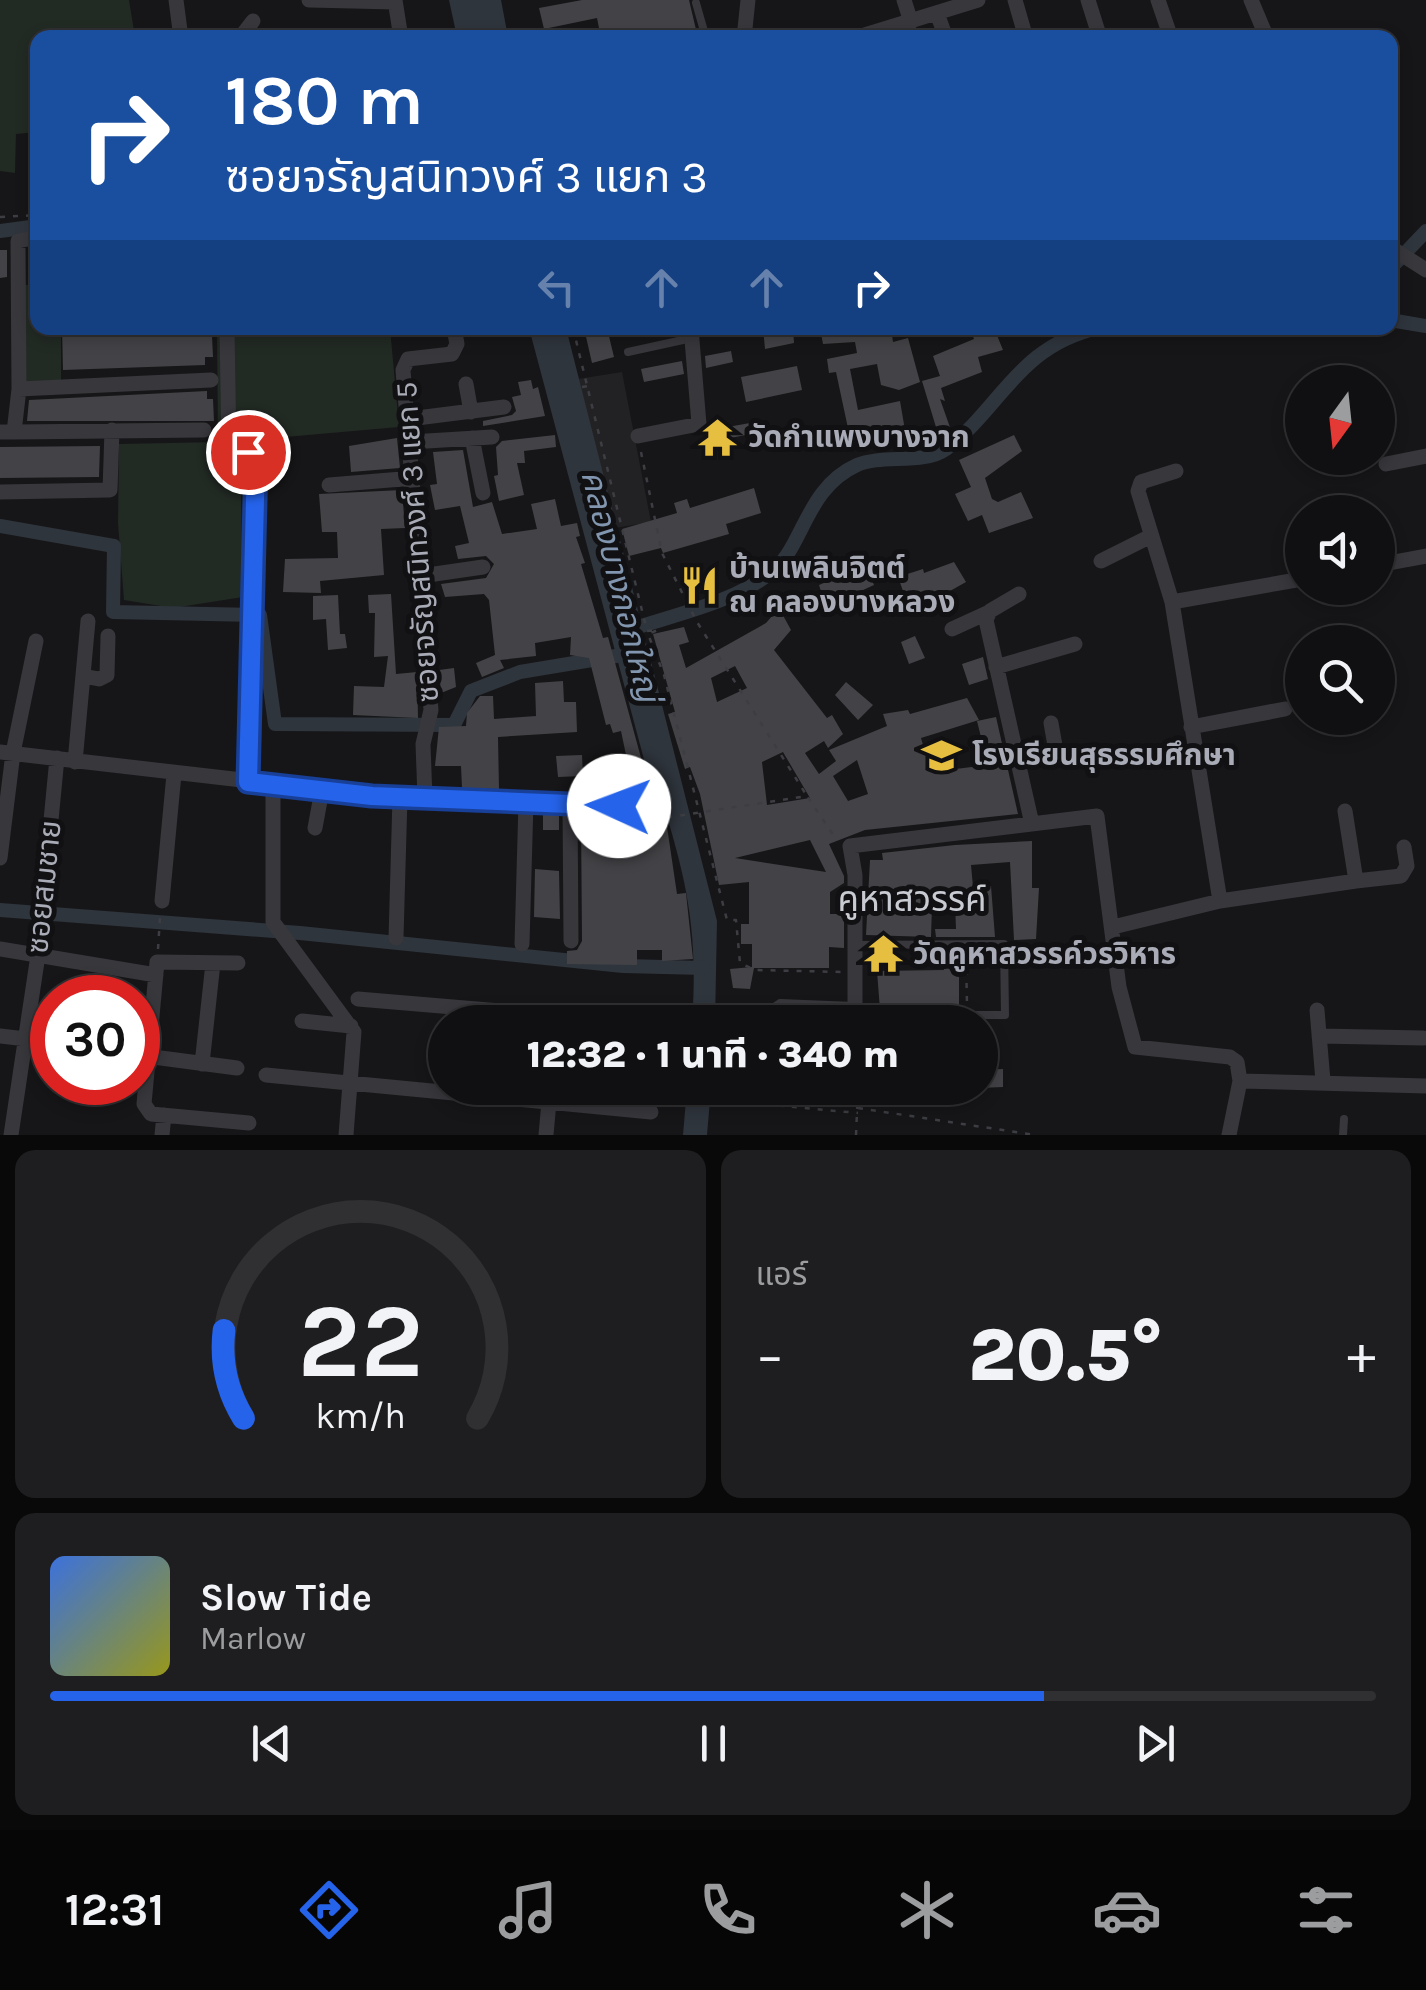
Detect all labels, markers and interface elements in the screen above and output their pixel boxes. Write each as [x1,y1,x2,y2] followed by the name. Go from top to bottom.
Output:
[225,60,424,142] text: 180 m
[60,70,190,200] icon: right
[225,151,708,203] text: ซอยจรัญสนิทวงศ์ 3 แยก 3
[529,260,584,315] icon: left
[634,260,689,315] icon: ahead
[739,260,794,315] icon: ahead
[844,260,899,315] icon: right
[1285,365,1395,475] north arrow
[1285,365,1395,735] map controls
[388,381,446,703] street label: ซอยจรัญสนิทวงศ์ 3 แยก 5
[206,410,291,495] pin
[697,416,739,458] temple icon: วัดกำแพงบางจาก
[748,419,970,455] place label: วัดกำแพงบางจาก
[221,425,276,480] icon: arrive
[573,467,668,709] water label: คลองบางกอกใหญ่
[1285,495,1395,605] button: sound
[729,550,955,620] place label: บ้านเพลินจิตต์ ณ คลองบางหลวง
[678,564,720,606] restaurant icon: บ้านเพลินจิตต์ ณ คลองบางหลวง
[1285,625,1395,735] button: search
[921,734,963,776] school or university icon: โรงเรียนสุธรรมศึกษา
[972,737,1236,773] place label: โรงเรียนสุธรรมศึกษา
[567,754,671,858] position arrow
[19,819,69,955] street label: ซอยสมชาย
[837,879,987,920] district label: คูหาสวรรค์
[862,933,904,975] temple icon: วัดคูหาสวรรค์วรวิหาร
[913,936,1176,972] place label: วัดคูหาสวรรค์วรวิหาร
[30,975,160,1105] speed limit sign: 30
[527,1032,899,1077] text: 12:32 · 1 นาที · 340 m
[756,1256,807,1293] text: แอร์
[297,1281,423,1402] text: 22
[968,1311,1163,1399] text: 20.5°
[756,1323,784,1387] text: −
[1347,1323,1376,1387] text: +
[315,1395,406,1437] text: km/h
[200,1575,372,1620] text: Slow Tide
[200,1620,306,1657] text: Marlow
[244,1716,299,1771] icon: previous
[686,1716,741,1771] icon: pause
[1128,1716,1183,1771] icon: next
[294,1875,364,1945] icon: directions
[493,1875,563,1945] icon: music
[693,1875,763,1945] icon: phone
[892,1875,962,1945] icon: climate
[1092,1875,1162,1945] icon: car
[1291,1875,1361,1945] icon: filters
[65,1884,164,1936] text: 12:31

